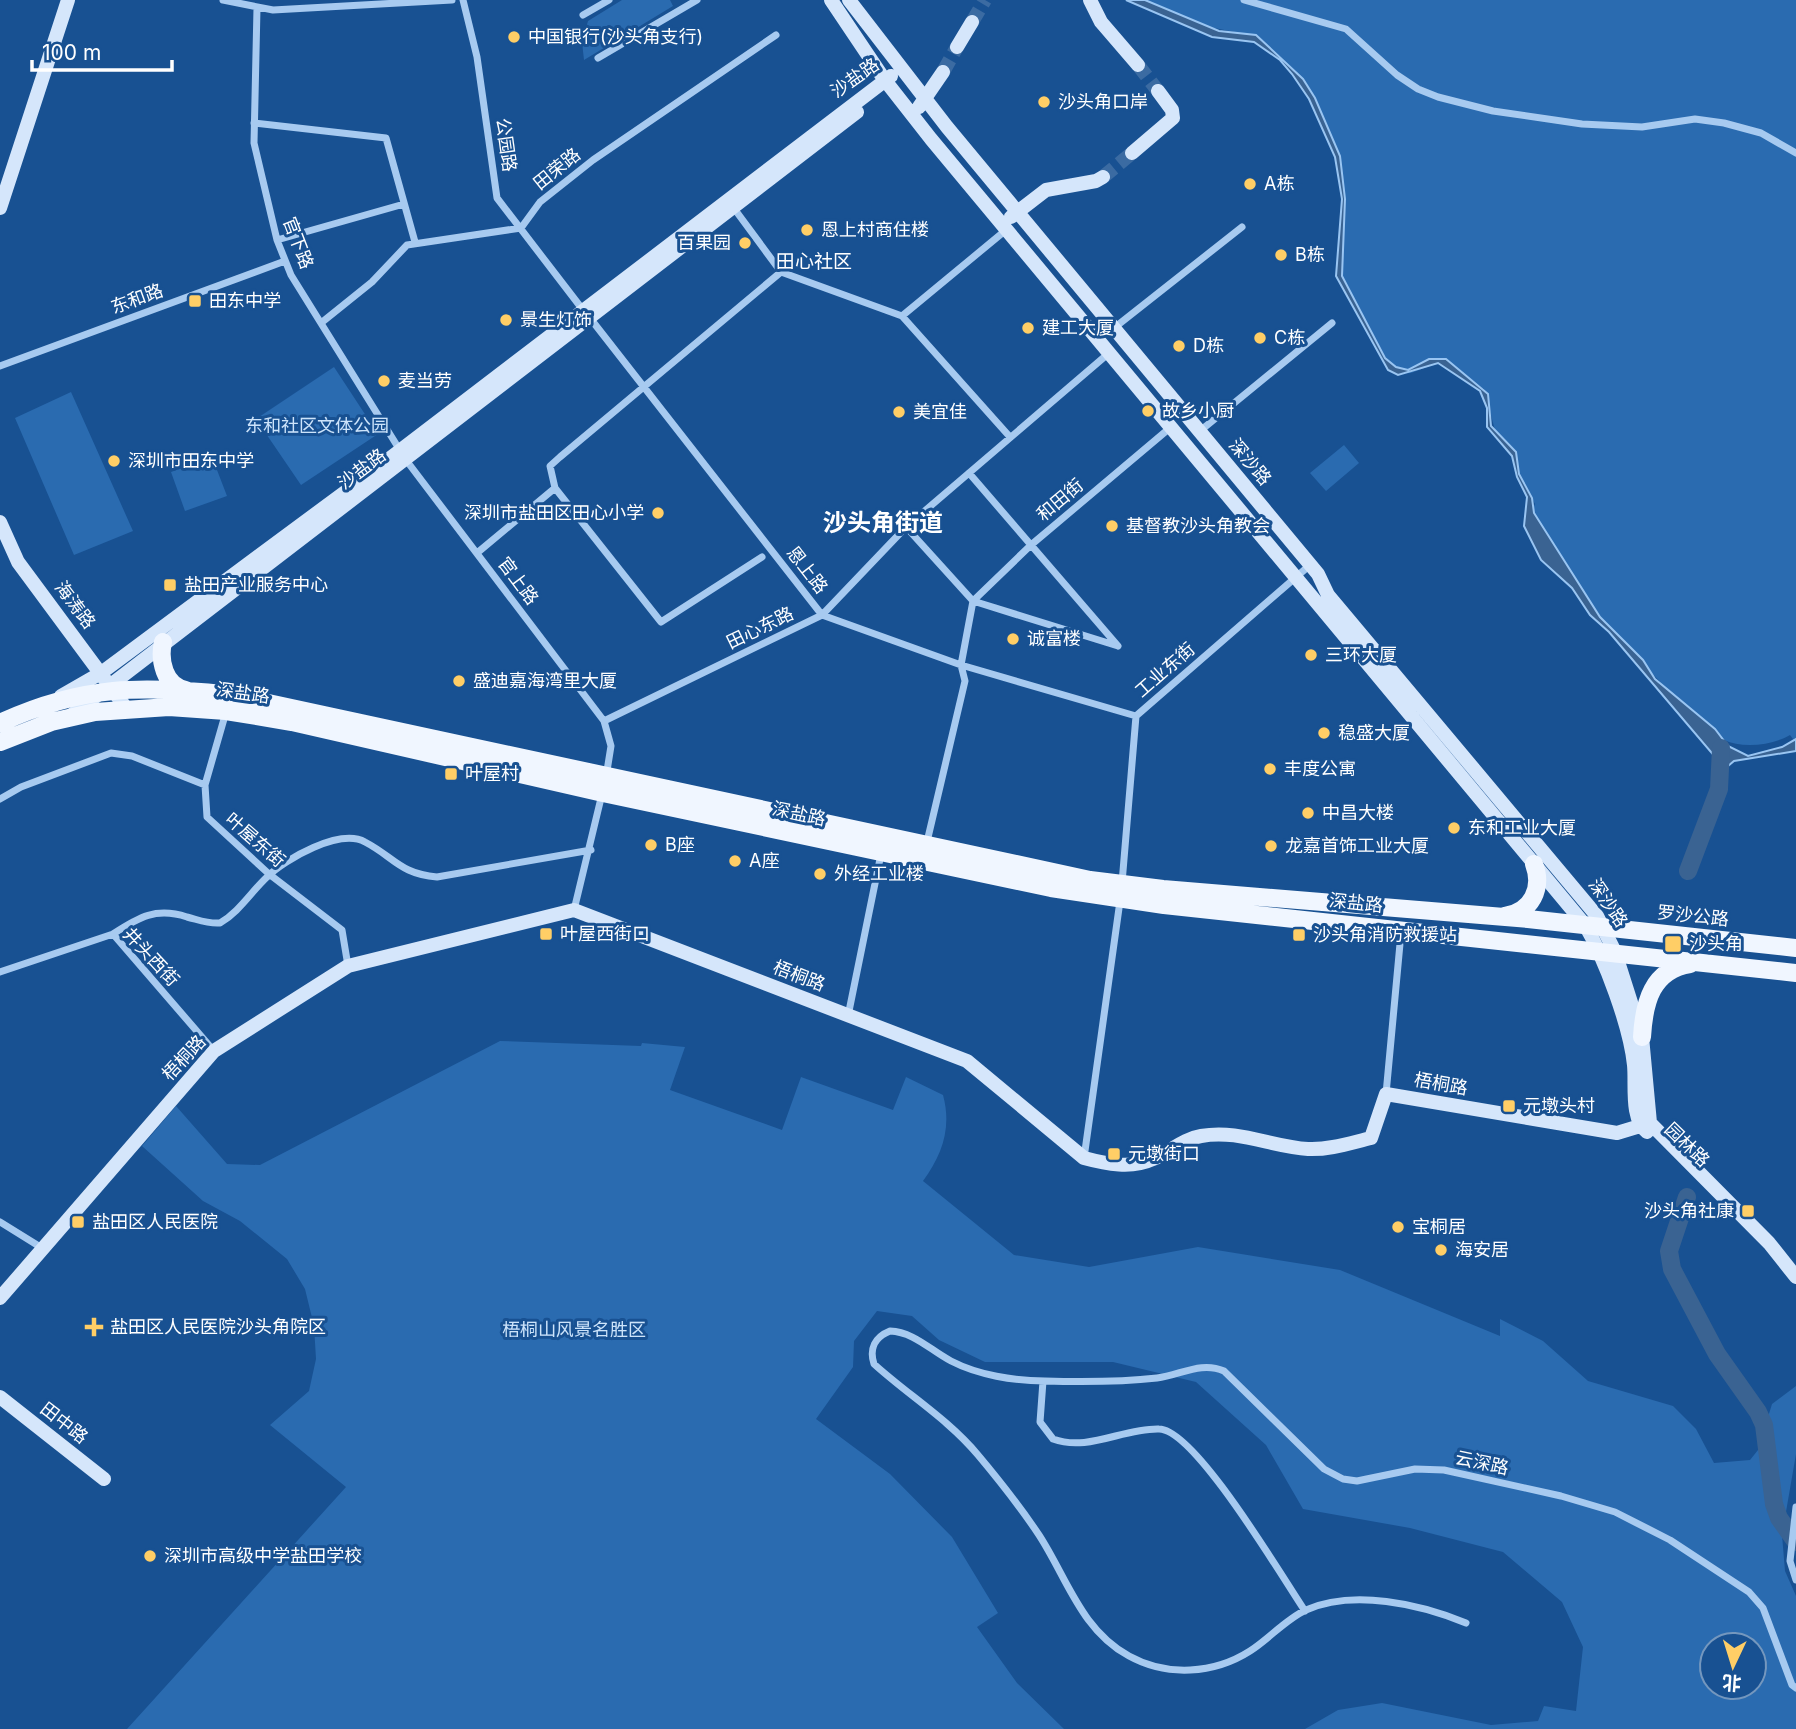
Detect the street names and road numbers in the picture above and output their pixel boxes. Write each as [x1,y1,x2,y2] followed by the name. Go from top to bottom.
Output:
[827,54,883,102] street label: 沙盐路
[492,117,521,173] street label: 公园路
[529,143,584,194] street label: 田荣路
[279,214,318,272] street label: 官下路
[108,279,166,318] street label: 东和路
[1225,434,1276,489] street label: 深沙路
[334,444,390,493] street label: 沙盐路
[1032,474,1087,525] street label: 和田街
[782,542,832,597] street label: 恩上路
[494,553,543,609] street label: 官上路
[51,577,100,633] street label: 海涛路
[723,602,797,653] street label: 田心东路
[1131,638,1199,701] street label: 工业东街
[215,678,271,707] street label: 深盐路
[771,798,828,829] street label: 深盐路
[221,808,289,871] street label: 叶屋东街
[1585,874,1632,931] street label: 深沙路
[1328,889,1384,916] street label: 深盐路
[1656,901,1730,930] street label: 罗沙公路
[119,923,184,990] street label: 井头西街
[770,956,828,995] street label: 梧桐路
[158,1031,210,1085] street label: 梧桐路
[1413,1068,1469,1099] street label: 梧桐路
[1661,1118,1714,1171] street label: 园林路
[37,1398,92,1448] street label: 田中路
[1454,1447,1511,1478] street label: 云深路

